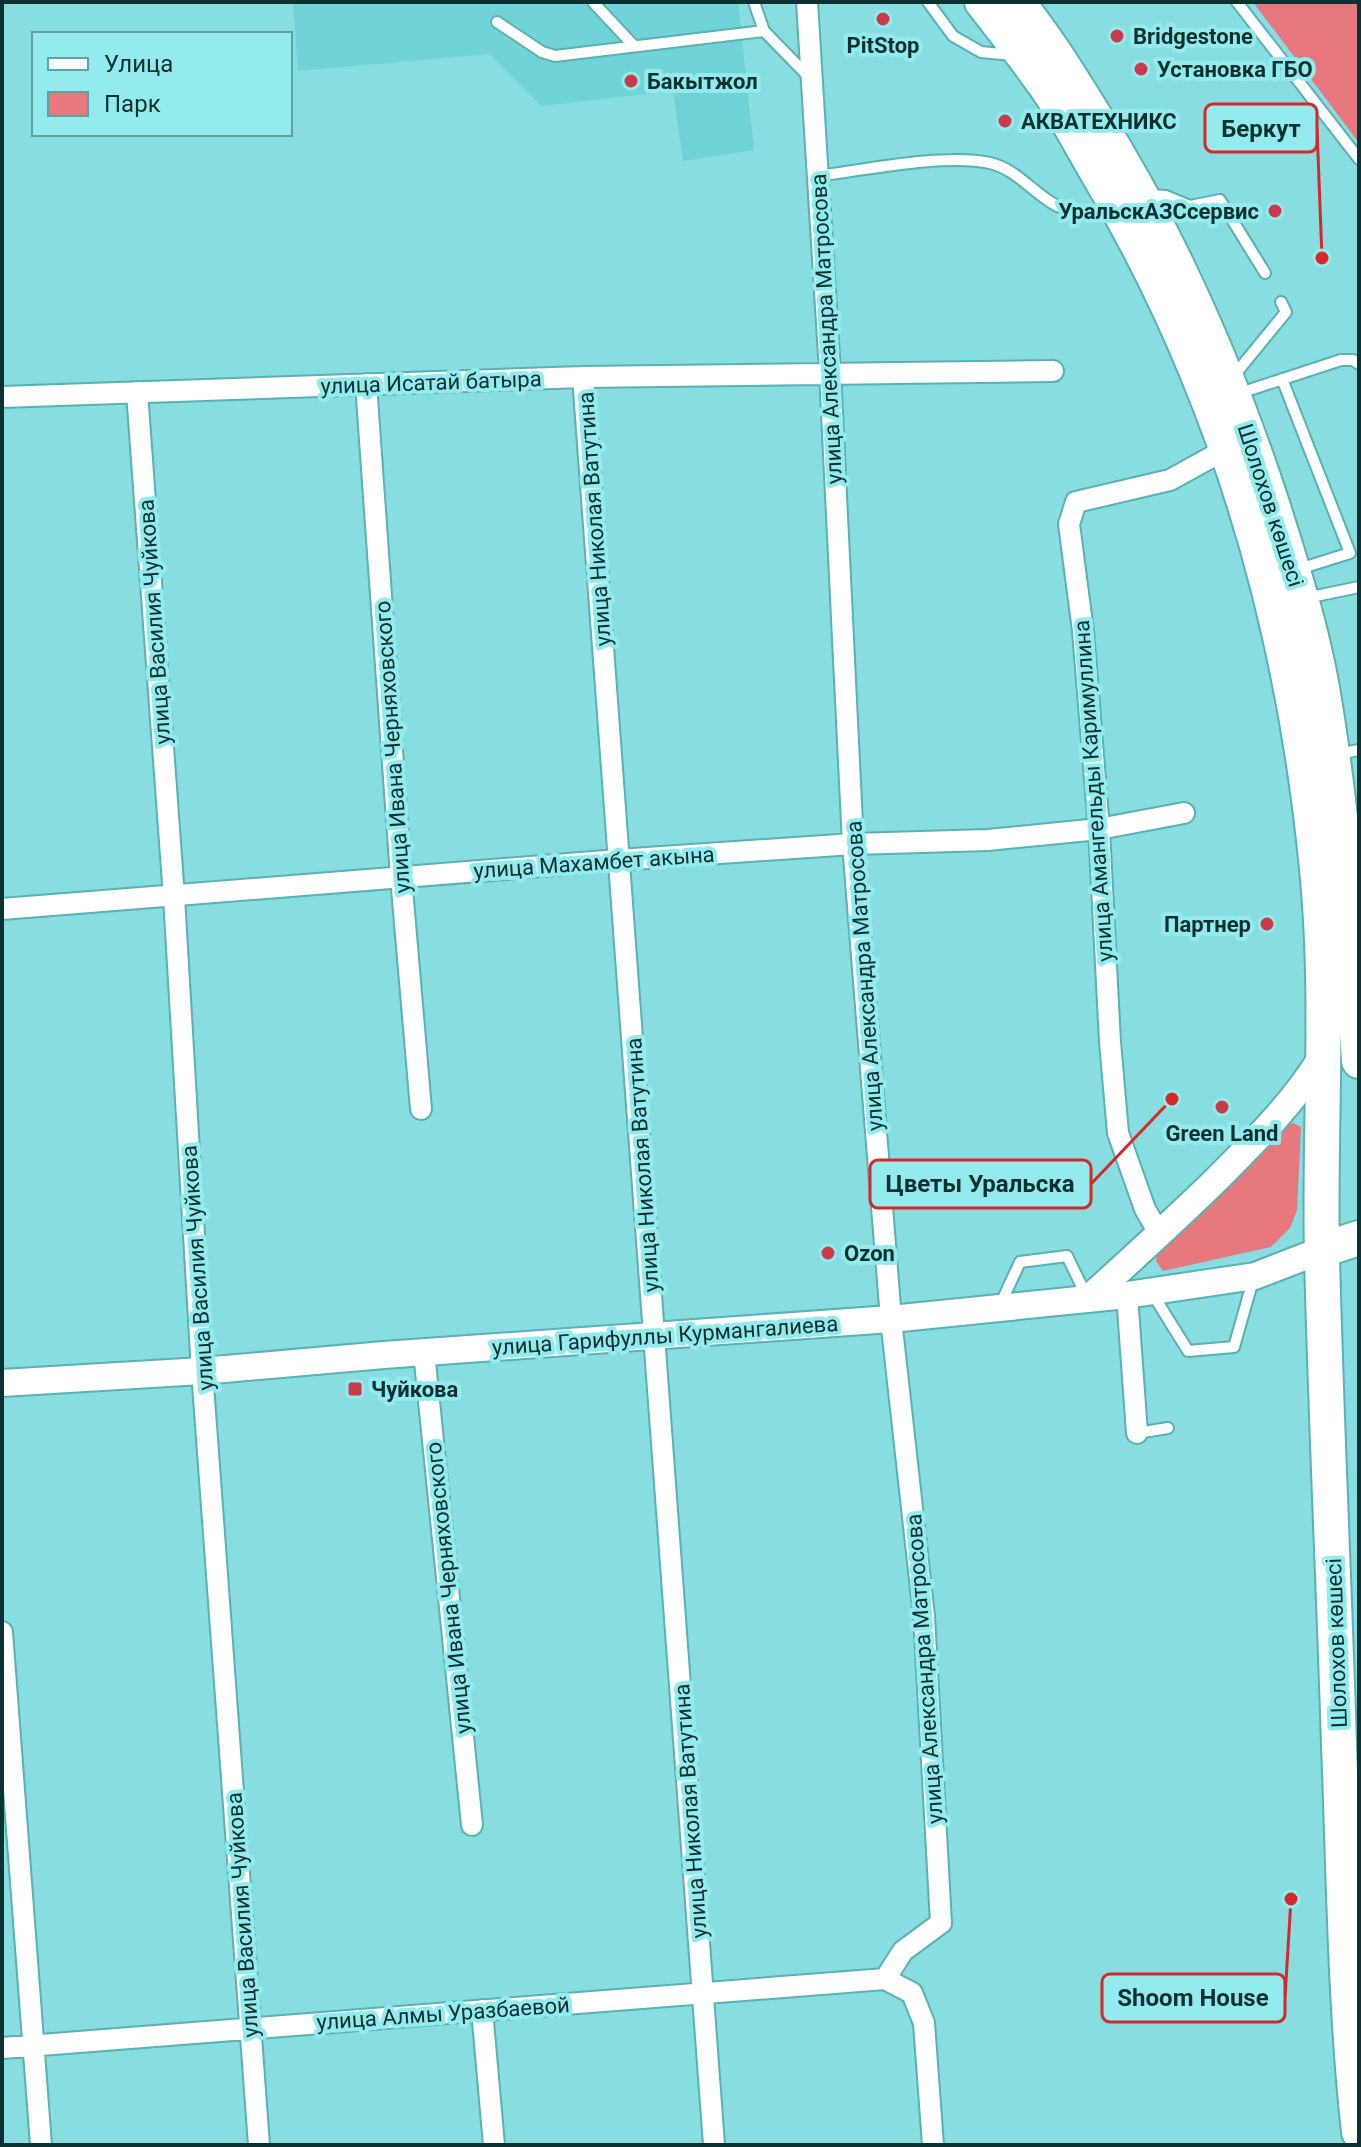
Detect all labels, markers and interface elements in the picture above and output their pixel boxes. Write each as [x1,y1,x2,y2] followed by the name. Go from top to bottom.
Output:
[874,10,892,28] marker: PitStop
[1133,24,1253,49] place label: Bridgestone
[1108,27,1126,45] marker: Bridgestone
[32,32,292,136] legend
[847,33,919,58] place label: PitStop
[104,50,173,78] text: Улица
[1157,57,1313,82] place label: Установка ГБО
[1132,60,1150,78] marker: Установка ГБО
[647,69,758,94] place label: Бакытжол
[622,72,640,90] marker: Бакытжол
[104,90,161,118] text: Парк
[1205,104,1317,152] callout: Беркут
[1021,109,1177,134] place label: АКВАТЕХНИКС
[996,112,1014,130] marker: АКВАТЕХНИКС
[1221,115,1301,143] text: Беркут
[806,173,847,485] street label: улица Александра Матросова
[1058,199,1259,224] place label: УральскАЗСсервис
[1266,202,1284,220] marker: УральскАЗСсервис
[320,366,542,399] street label: улица Исатай батыра
[573,391,616,647] street label: улица Николая Ватутина
[1232,420,1309,590] street label: Шолохов көшесі
[133,499,176,745] street label: улица Василия Чуйкова
[370,600,415,894] street label: улица Ивана Черняховского
[1069,619,1118,963] street label: улица Амангельды Каримуллина
[841,820,888,1132] street label: улица Александра Матросова
[473,842,715,883] street label: улица Махамбет акына
[1164,912,1251,937] place label: Партнер
[1258,915,1276,933] marker: Партнер
[621,1037,664,1293] street label: улица Николая Ватутина
[1213,1098,1231,1116] marker: Green Land
[1166,1121,1278,1146] place label: Green Land
[176,1145,219,1391] street label: улица Василия Чуйкова
[870,1160,1091,1208] callout: Цветы Уральска
[885,1170,1075,1198] text: Цветы Уральска
[844,1241,895,1266] place label: Ozon
[819,1244,837,1262] marker: Ozon
[491,1311,839,1360] street label: улица Гарифуллы Курмангалиева
[371,1377,459,1402] place label: Чуйкова
[346,1380,364,1398] marker: Чуйкова
[421,1441,476,1735] street label: улица Ивана Черняховского
[901,1513,948,1825] street label: улица Александра Матросова
[1321,1558,1352,1728] street label: Шолохов көшесі
[669,1683,712,1939] street label: улица Николая Ватутина
[221,1792,264,2038] street label: улица Василия Чуйкова
[1102,1974,1285,2022] callout: Shoom House
[1117,1984,1269,2012] text: Shoom House
[316,1992,571,2035] street label: улица Алмы Уразбаевой

